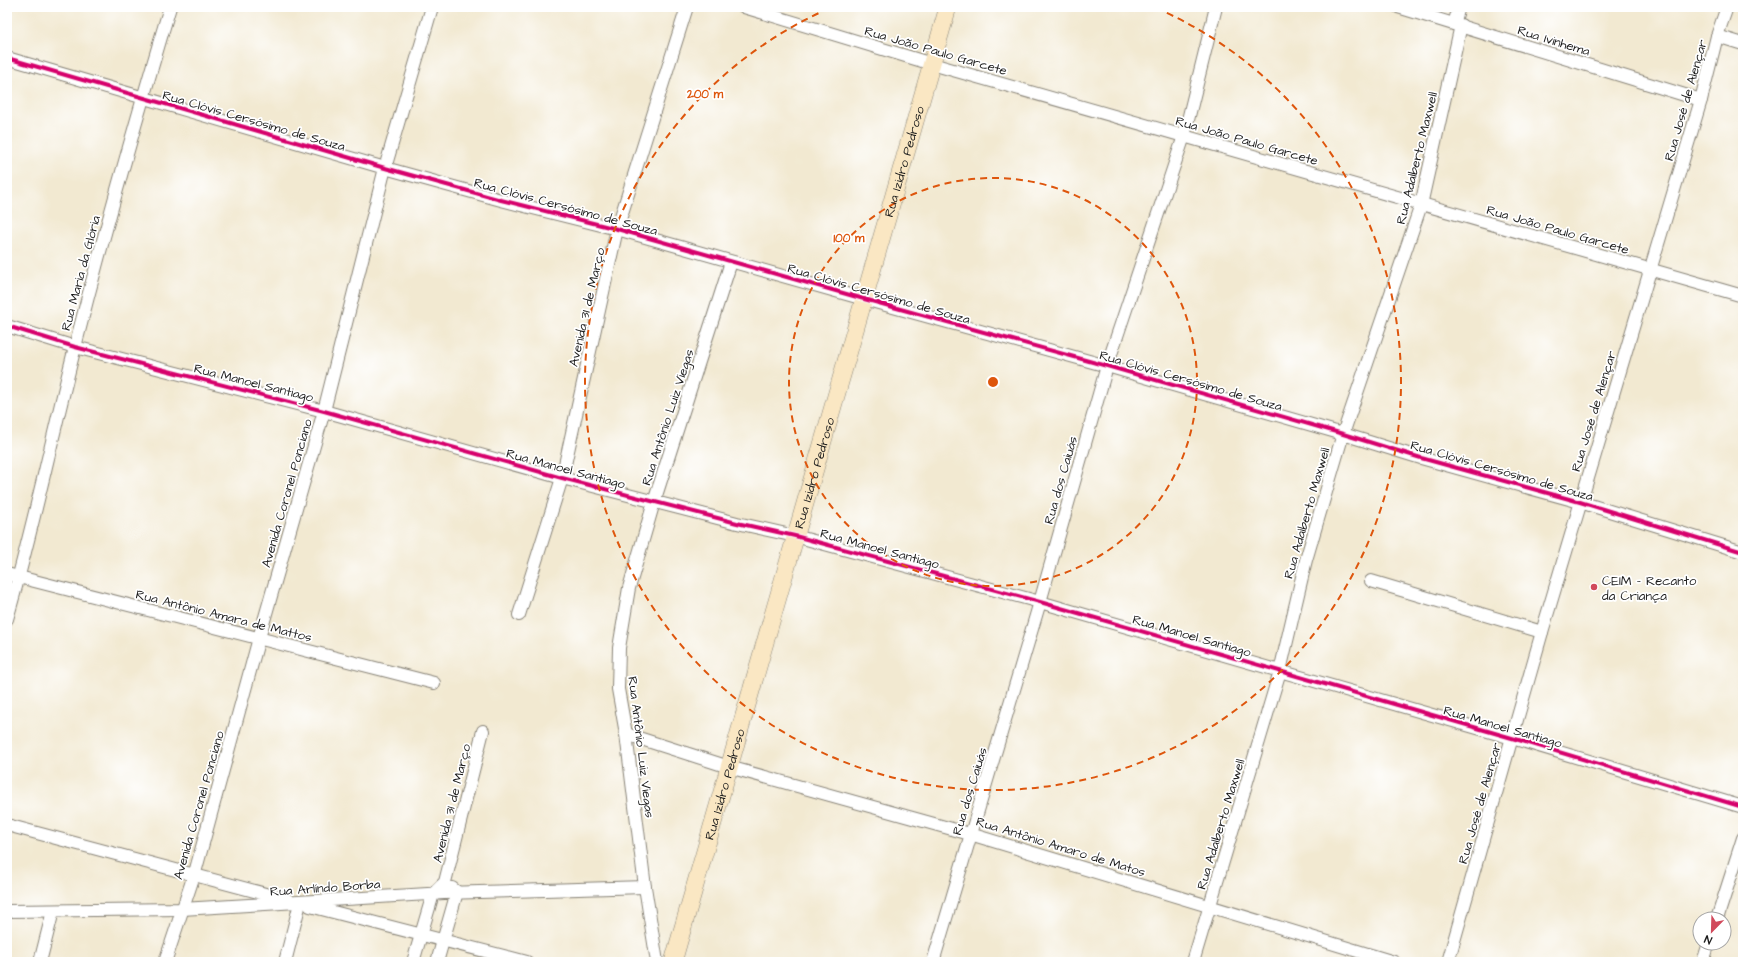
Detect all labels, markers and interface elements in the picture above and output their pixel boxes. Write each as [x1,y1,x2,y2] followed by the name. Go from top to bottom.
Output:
[1515,21,1593,61] street label: Rua Ivinhema
[862,22,1009,80] street label: Rua João Paulo Garcete
[1660,37,1712,163] street label: Rua José de Alençar
[160,86,348,156] street label: Rua Clóvis Cersósimo de Souza
[686,86,724,103] text: 200 m
[1392,90,1442,226] street label: Rua Adalberto Maxwell
[880,103,929,219] street label: Rua Izidro Pedroso
[1173,112,1320,170] street label: Rua João Paulo Garcete
[472,174,660,240] street label: Rua Clóvis Cersósimo de Souza
[1484,201,1631,259] street label: Rua João Paulo Garcete
[57,213,105,333] street label: Rua Maria da Glória
[834,230,865,247] text: 100 m
[565,245,610,368] street label: Avenida 31 de Março
[785,259,973,329] street label: Rua Clóvis Cersósimo de Souza
[637,346,700,488] street label: Rua Antônio Luiz Viegas
[1097,346,1285,416] street label: Rua Clóvis Cersósimo de Souza
[1567,349,1621,474] street label: Rua José de Alençar
[192,359,316,408] street label: Rua Manoel Santiago
[986,375,1000,389] centre of rings
[790,415,840,531] street label: Rua Izidro Pedroso
[257,416,317,570] street label: Avenida Coronel Ponciano
[1040,434,1082,526] street label: Rua dos Caiuás
[1408,436,1596,506] street label: Rua Clóvis Cersósimo de Souza
[504,444,628,495] street label: Rua Manoel Santiago
[1280,446,1334,581] street label: Rua Adalberto Maxwell
[818,524,942,575] street label: Rua Manoel Santiago
[1602,572,1697,605] place label: CEIM - Recanto da Criança
[1589,582,1599,592] marker: CEIM - Recanto da Criança
[134,585,314,647] street label: Rua Antônio Amara de Mattos
[1130,610,1254,663] street label: Rua Manoel Santiago
[622,675,659,819] street label: Rua Antônio Luiz Viegas
[1441,701,1565,754] street label: Rua Manoel Santiago
[701,726,750,842] street label: Rua Izidro Pedroso
[169,728,229,882] street label: Avenida Coronel Ponciano
[1454,740,1506,866] street label: Rua José de Alençar
[429,741,476,864] street label: Avenida 31 de Março
[948,745,992,837] street label: Rua dos Caiuás
[1193,757,1249,892] street label: Rua Adalberto Maxwell
[974,813,1148,881] street label: Rua Antônio Amaro de Matos
[269,875,381,901] street label: Rua Arlíndo Borba
[1692,911,1732,951] north arrow
[1702,931,1714,948] text: N

